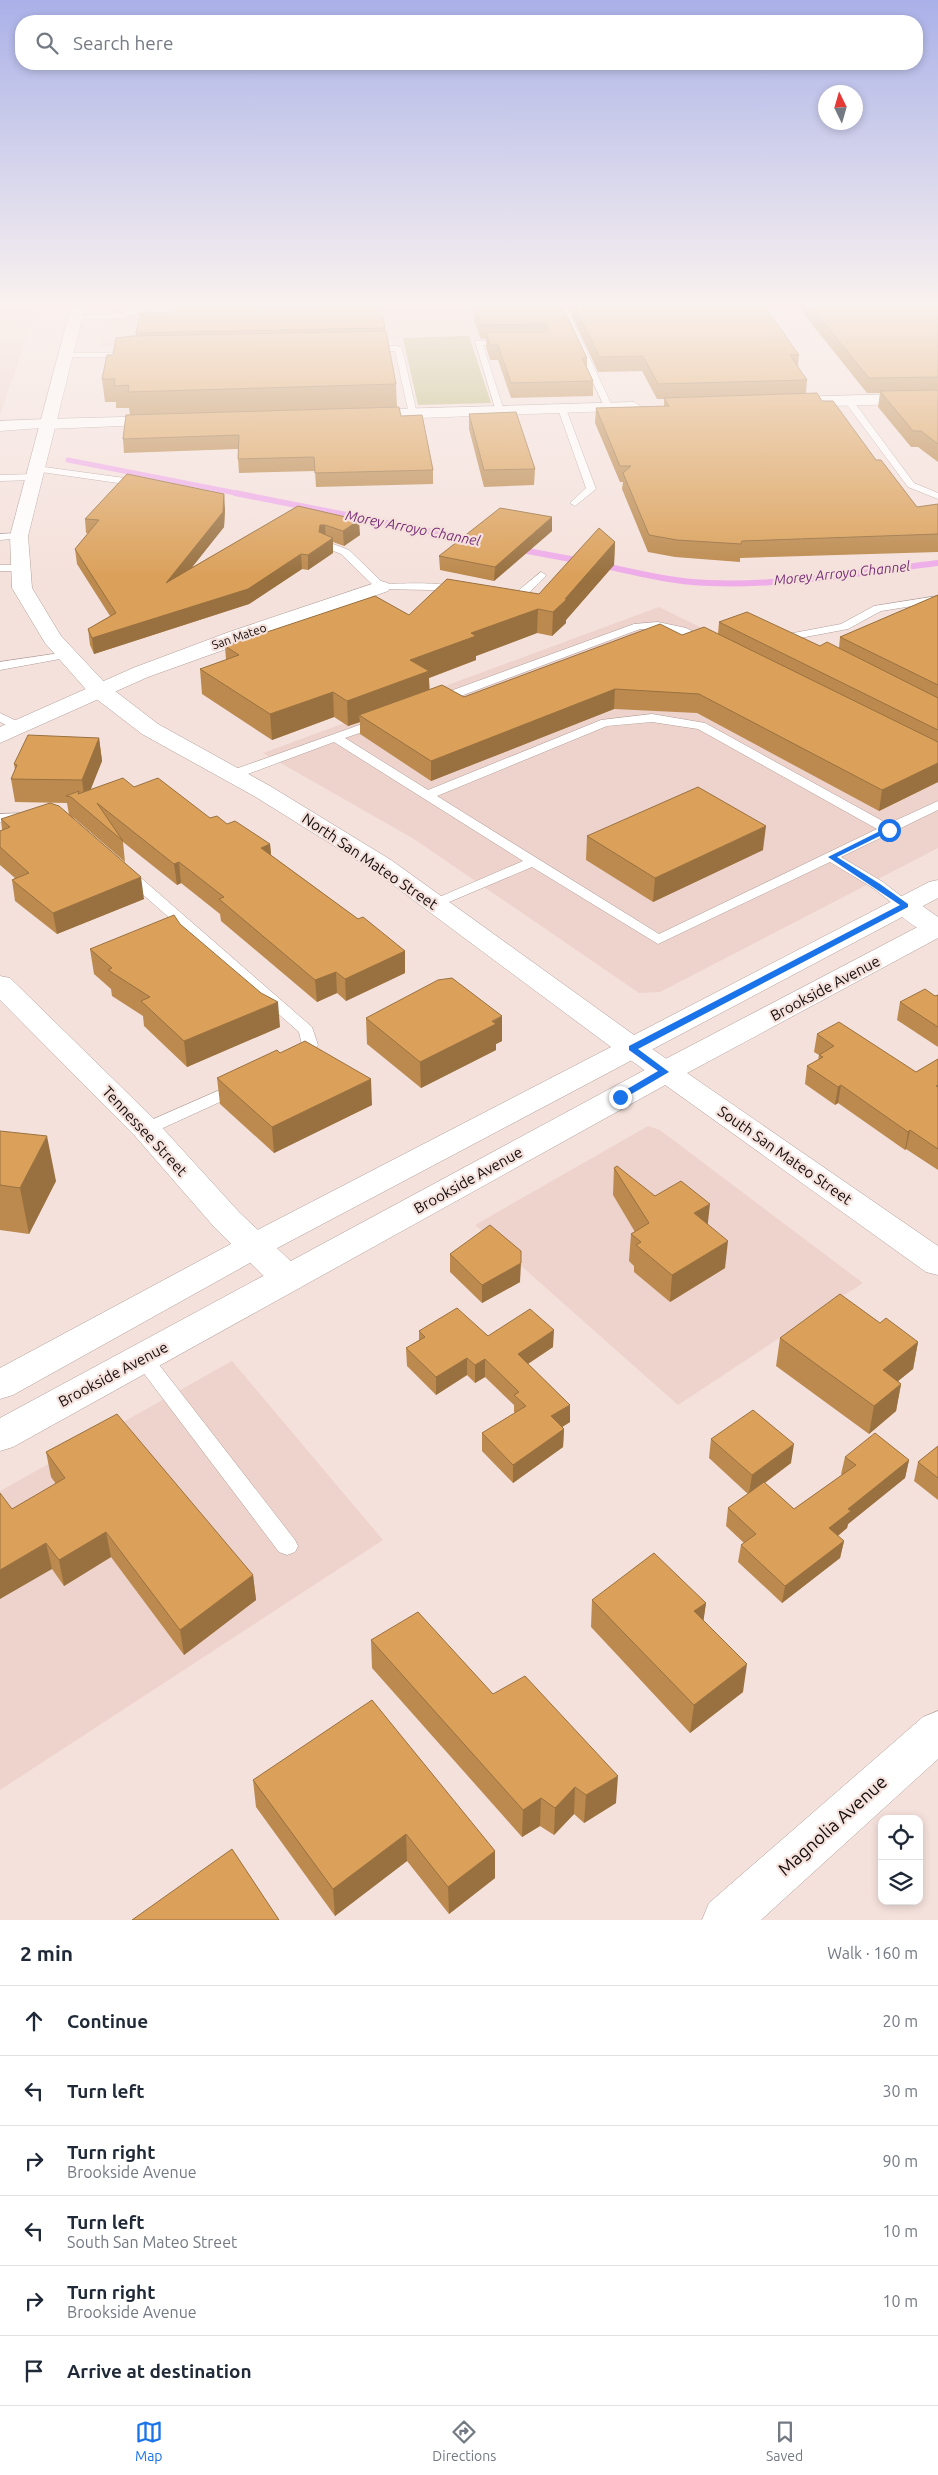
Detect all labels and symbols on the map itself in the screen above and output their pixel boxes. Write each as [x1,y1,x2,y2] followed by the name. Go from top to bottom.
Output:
[818,85,863,130] north arrow
[344,507,482,549] water label: Morey Arroyo Channel
[773,558,911,588] water label: Morey Arroyo Channel
[210,621,268,651] street label: San Mateo
[299,809,441,913] street label: North San Mateo Street
[878,819,901,842] route start
[767,952,883,1024] street label: Brookside Avenue
[99,1083,191,1179] street label: Tennessee Street
[609,1086,632,1109] route end
[715,1102,855,1208] street label: South San Mateo Street
[411,1143,525,1217] street label: Brookside Avenue
[55,1338,171,1410] street label: Brookside Avenue
[774,1771,890,1879] street label: Magnolia Avenue

